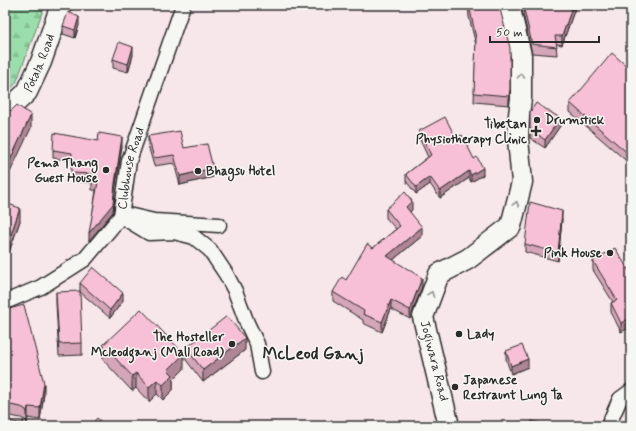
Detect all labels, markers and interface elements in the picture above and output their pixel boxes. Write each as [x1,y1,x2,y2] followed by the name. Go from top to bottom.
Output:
[490,18,599,44] scale bar
[496,25,523,41] text: 50 m
[20,31,59,95] street label: Potala Road
[517,73,525,79] one-way arrow
[545,112,605,129] place label: Drumstick
[532,115,542,125] marker: Drumstick
[416,116,527,148] place label: Tibetan Physiotherapy Clinic
[114,125,149,211] street label: Clubhouse Road
[530,125,542,137] marker: Tibetan Physiotherapy Clinic
[27,155,98,187] place label: Pema Thang Guest House
[206,163,275,182] place label: Bhagsu Hotel
[101,165,111,175] marker: Pema Thang Guest House
[193,166,203,176] marker: Bhagsu Hotel
[511,201,520,208] one-way arrow
[544,245,602,262] place label: Pink House
[605,248,615,258] marker: Pink House
[427,290,435,297] one-way arrow
[414,319,452,404] street label: Jogiwara Road
[467,326,494,343] place label: Lady
[91,329,225,364] place label: The Hosteller Mcleodganj (Mall Road)
[454,329,464,339] marker: Lady
[227,339,237,349] marker: The Hosteller Mcleodganj (Mall Road)
[263,343,364,365] district label: McLeod Ganj
[463,372,563,406] place label: Japanese Restraunt Lung Ta
[450,382,460,392] marker: Japanese Restraunt Lung Ta

